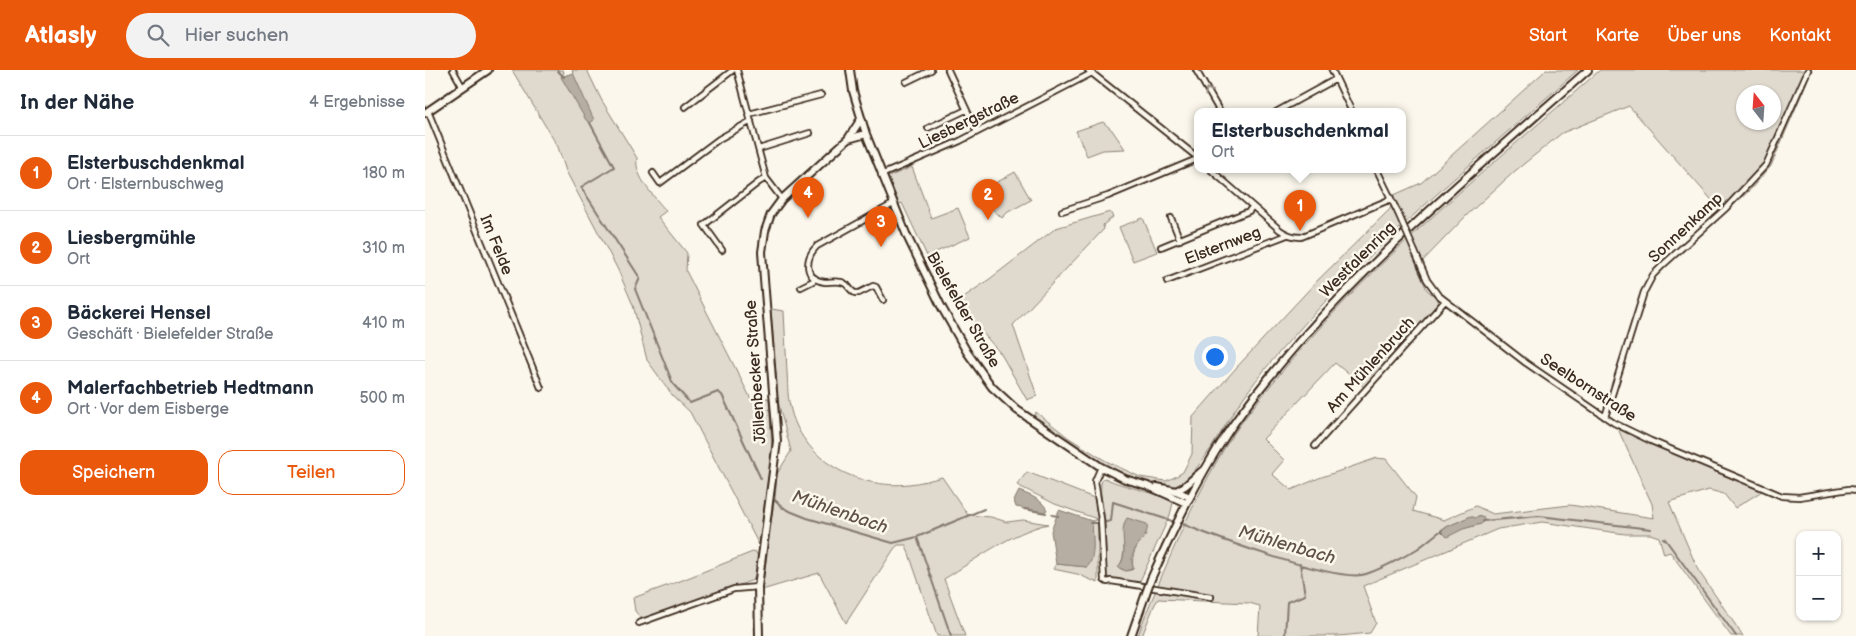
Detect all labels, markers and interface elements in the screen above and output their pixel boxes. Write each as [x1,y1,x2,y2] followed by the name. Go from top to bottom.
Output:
[126,13,476,58] search box
[25,21,96,50] text: Atlasly
[144,21,172,49] icon: search
[184,24,289,47] text: Hier suchen
[1529,25,1567,46] text: Start
[1595,25,1639,46] text: Karte
[1667,25,1741,46] text: Über uns
[1769,25,1831,46] text: Kontakt
[1736,85,1781,130] north arrow
[916,88,1023,153] street label: Liesbergstraße
[1204,88,1214,97] one-way arrow
[20,90,134,115] text: In der Nähe
[309,93,405,112] text: 4 Ergebnisse
[1194,108,1406,173] popup
[1211,120,1389,143] text: Elsterbuschdenkmal
[1211,143,1234,162] text: Ort
[67,152,244,175] text: Elsterbuschdenkmal
[33,164,39,183] text: 1
[363,164,405,183] text: 180 m
[67,175,224,194] text: Ort · Elsternbuschweg
[792,177,824,218] pin: 4
[972,179,1004,220] pin: 2
[1645,189,1727,267] street label: Sonnenkamp
[1284,190,1316,231] pin: 1
[865,206,897,247] pin: 3
[475,212,517,278] street label: Im Felde
[1316,218,1400,302] street label: Westfalenring
[1182,223,1264,269] street label: Elsternweg
[67,227,196,250] text: Liesbergmühle
[31,239,41,258] text: 2
[362,239,405,258] text: 310 m
[922,249,1004,372] street label: Bielefelder Straße
[67,250,90,269] text: Ort
[741,299,771,445] street label: Jöllenbecker Straße
[67,302,211,325] text: Bäckerei Hensel
[1323,313,1419,417] street label: Am Mühlenbruch
[31,314,41,333] text: 3
[362,314,405,333] text: 410 m
[67,325,273,344] text: Geschäft · Bielefelder Straße
[1202,344,1228,370] your location
[1536,350,1640,426] street label: Seelbornstraße
[67,377,314,400] text: Malerfachbetrieb Hedtmann
[31,389,41,408] text: 4
[359,389,405,408] text: 500 m
[67,400,229,419] text: Ort · Vor dem Eisberge
[20,450,208,495] button: Speichern
[218,450,405,495] button: Teilen
[789,486,891,538] water label: Mühlenbach
[1236,521,1338,569] water label: Mühlenbach
[1796,531,1841,621] map controls
[1796,531,1841,576] button: +
[1796,576,1841,621] button: −

